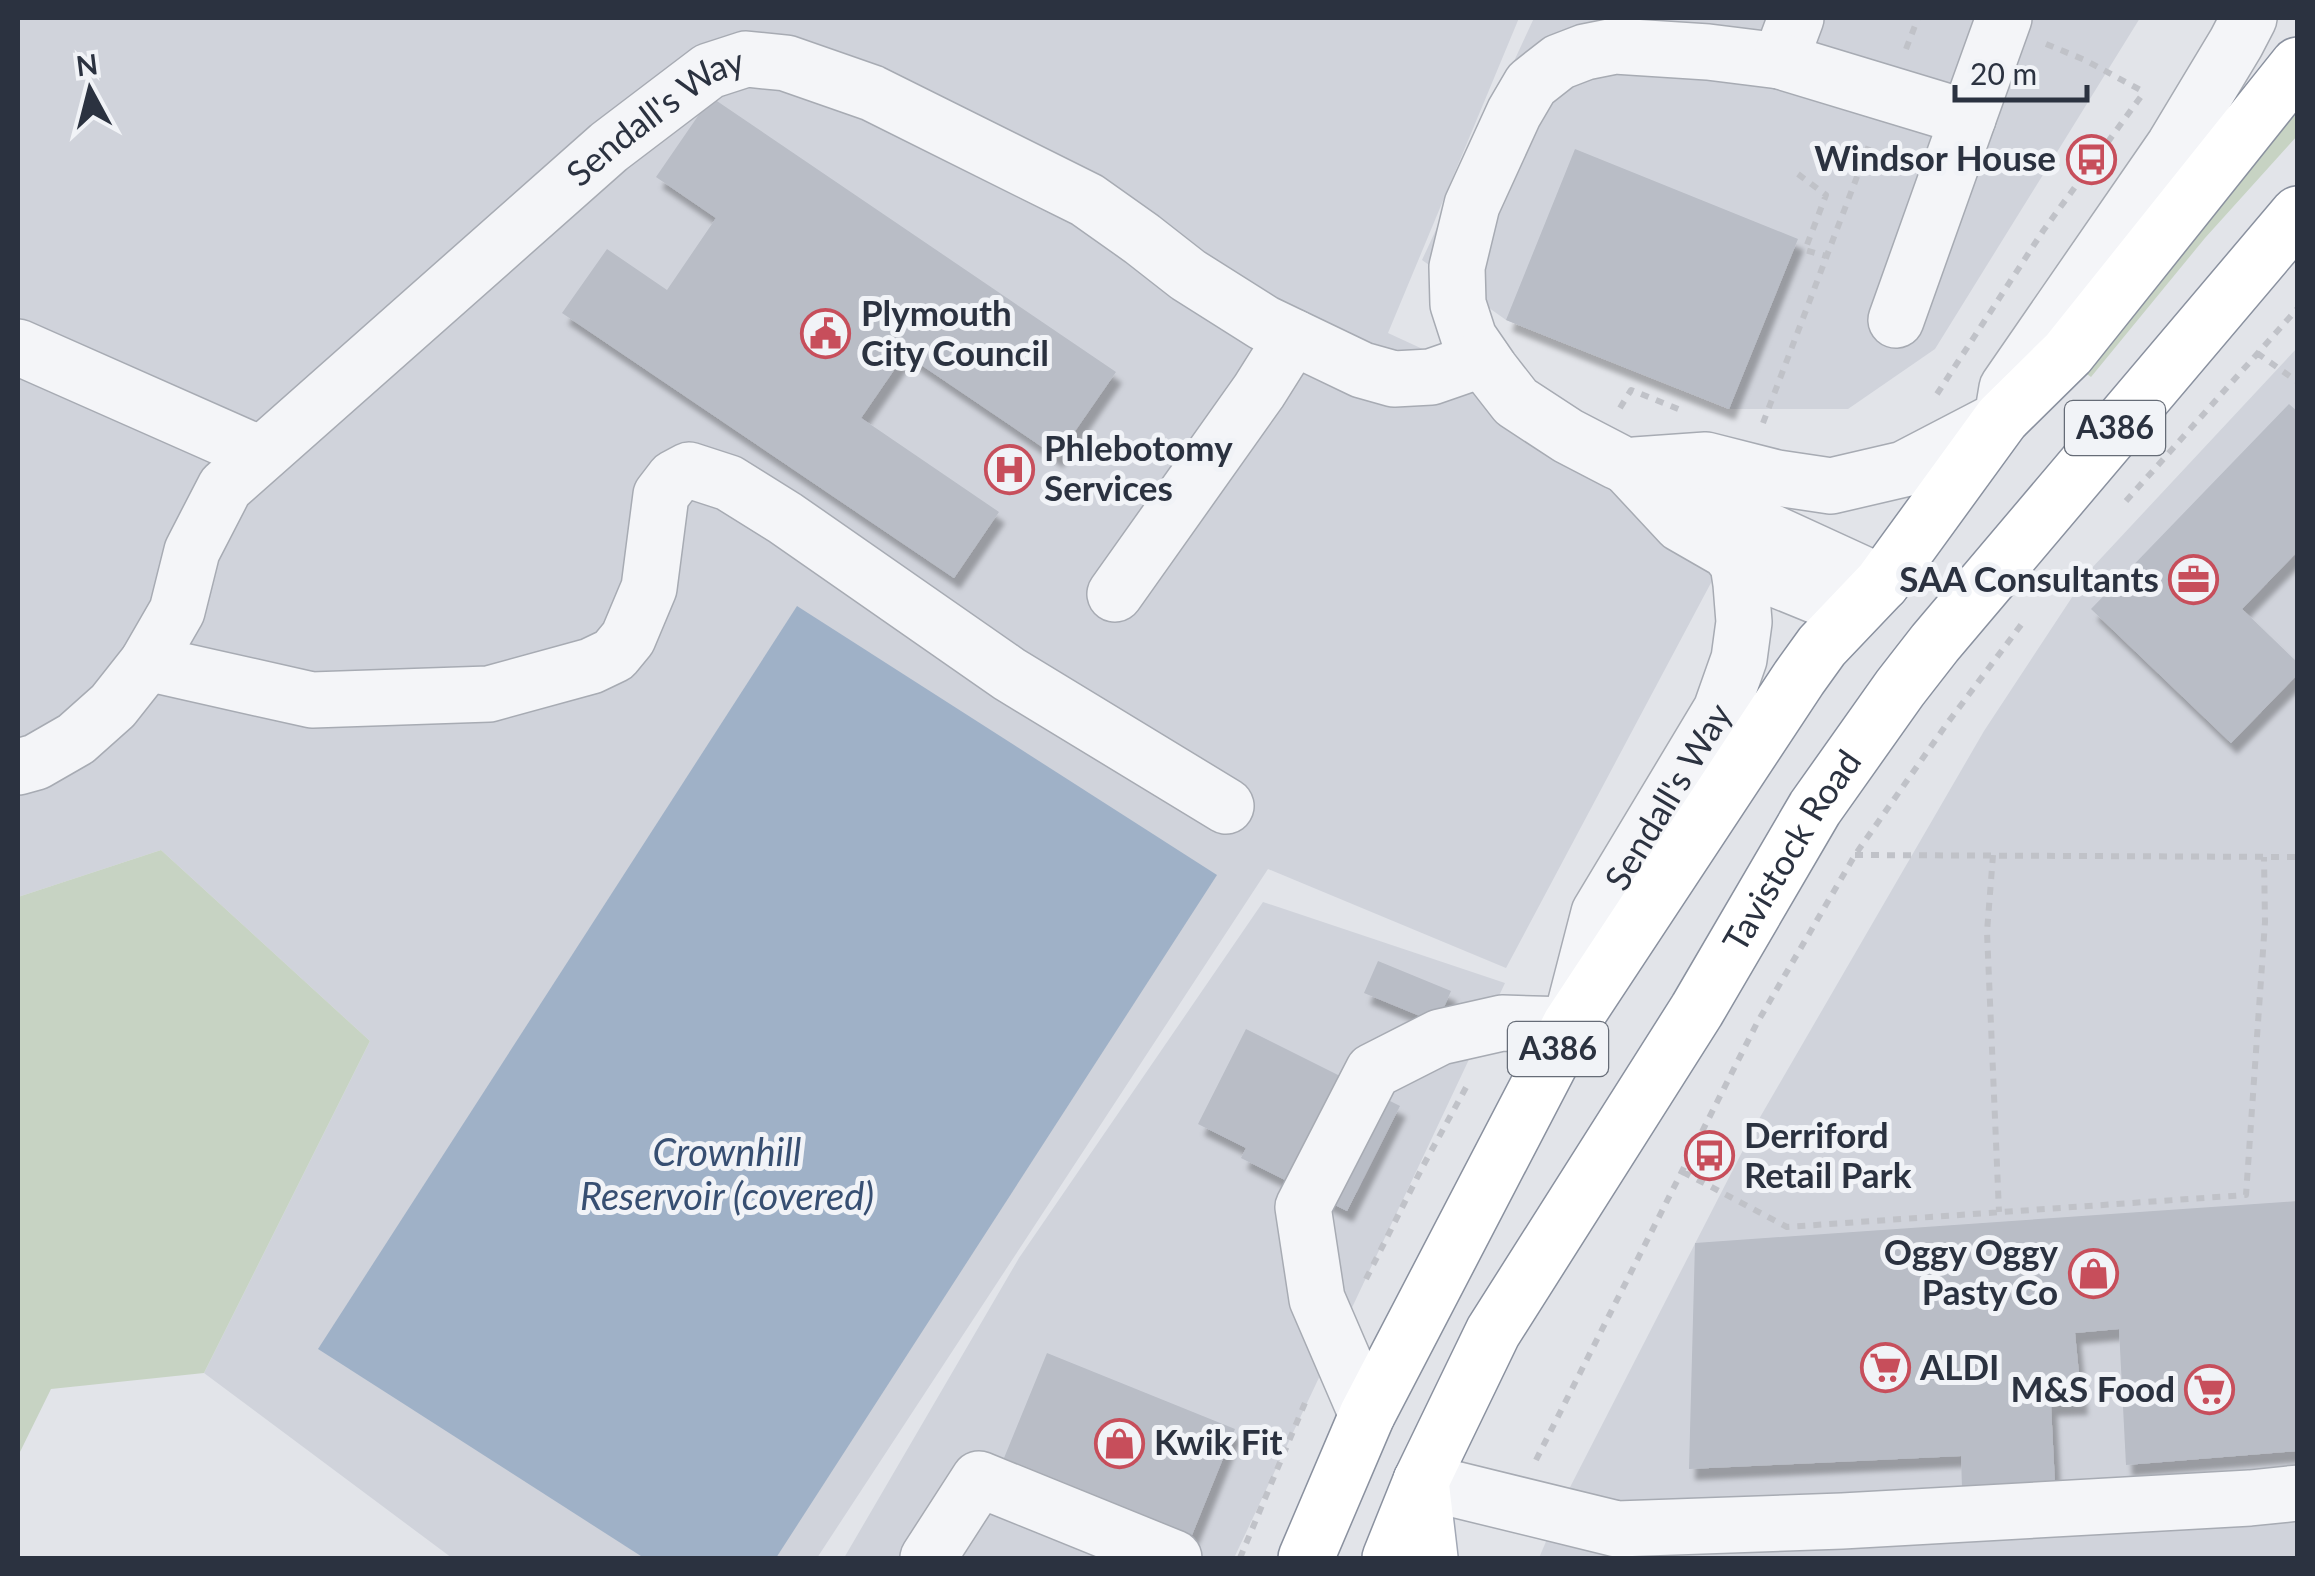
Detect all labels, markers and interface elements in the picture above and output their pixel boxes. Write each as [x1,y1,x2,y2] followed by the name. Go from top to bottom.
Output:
[557,38,749,194] street label: Sendall's Way
[40,40,140,140] north arrow
[1955,40,2088,102] scale bar
[74,46,100,82] text: N
[1970,55,2037,91] text: 20 m
[2065,133,2117,185] bus stop icon: Windsor House
[1814,136,2056,178] place label: Windsor House
[861,291,1049,373] place label: Plymouth City Council
[800,308,852,360] public building icon: Plymouth City Council
[2065,401,2165,455] road number: A386
[1044,426,1233,508] place label: Phlebotomy Services
[983,443,1035,495] hospital icon: Phlebotomy Services
[2168,554,2220,606] office icon: SAA Consultants
[1899,557,2159,599] place label: SAA Consultants
[1595,695,1739,897] street label: Sendall's Way
[1713,741,1869,958] street label: Tavistock Road
[1508,1022,1608,1076] road number: A386
[1744,1113,1912,1195] place label: Derriford Retail Park
[580,1128,874,1218] water label: Crownhill Reservoir (covered)
[1683,1130,1735,1182] bus stop icon: Derriford Retail Park
[1884,1230,2059,1312] place label: Oggy Oggy Pasty Co
[2067,1247,2119,1299] shop icon: Oggy Oggy Pasty Co
[1859,1342,1911,1394] supermarket icon: ALDI
[1919,1345,2000,1387] place label: ALDI
[2184,1364,2236,1416] supermarket icon: M&S Food
[2011,1367,2175,1409] place label: M&S Food
[1093,1417,1145,1469] shop icon: Kwik Fit
[1154,1420,1282,1462] place label: Kwik Fit

